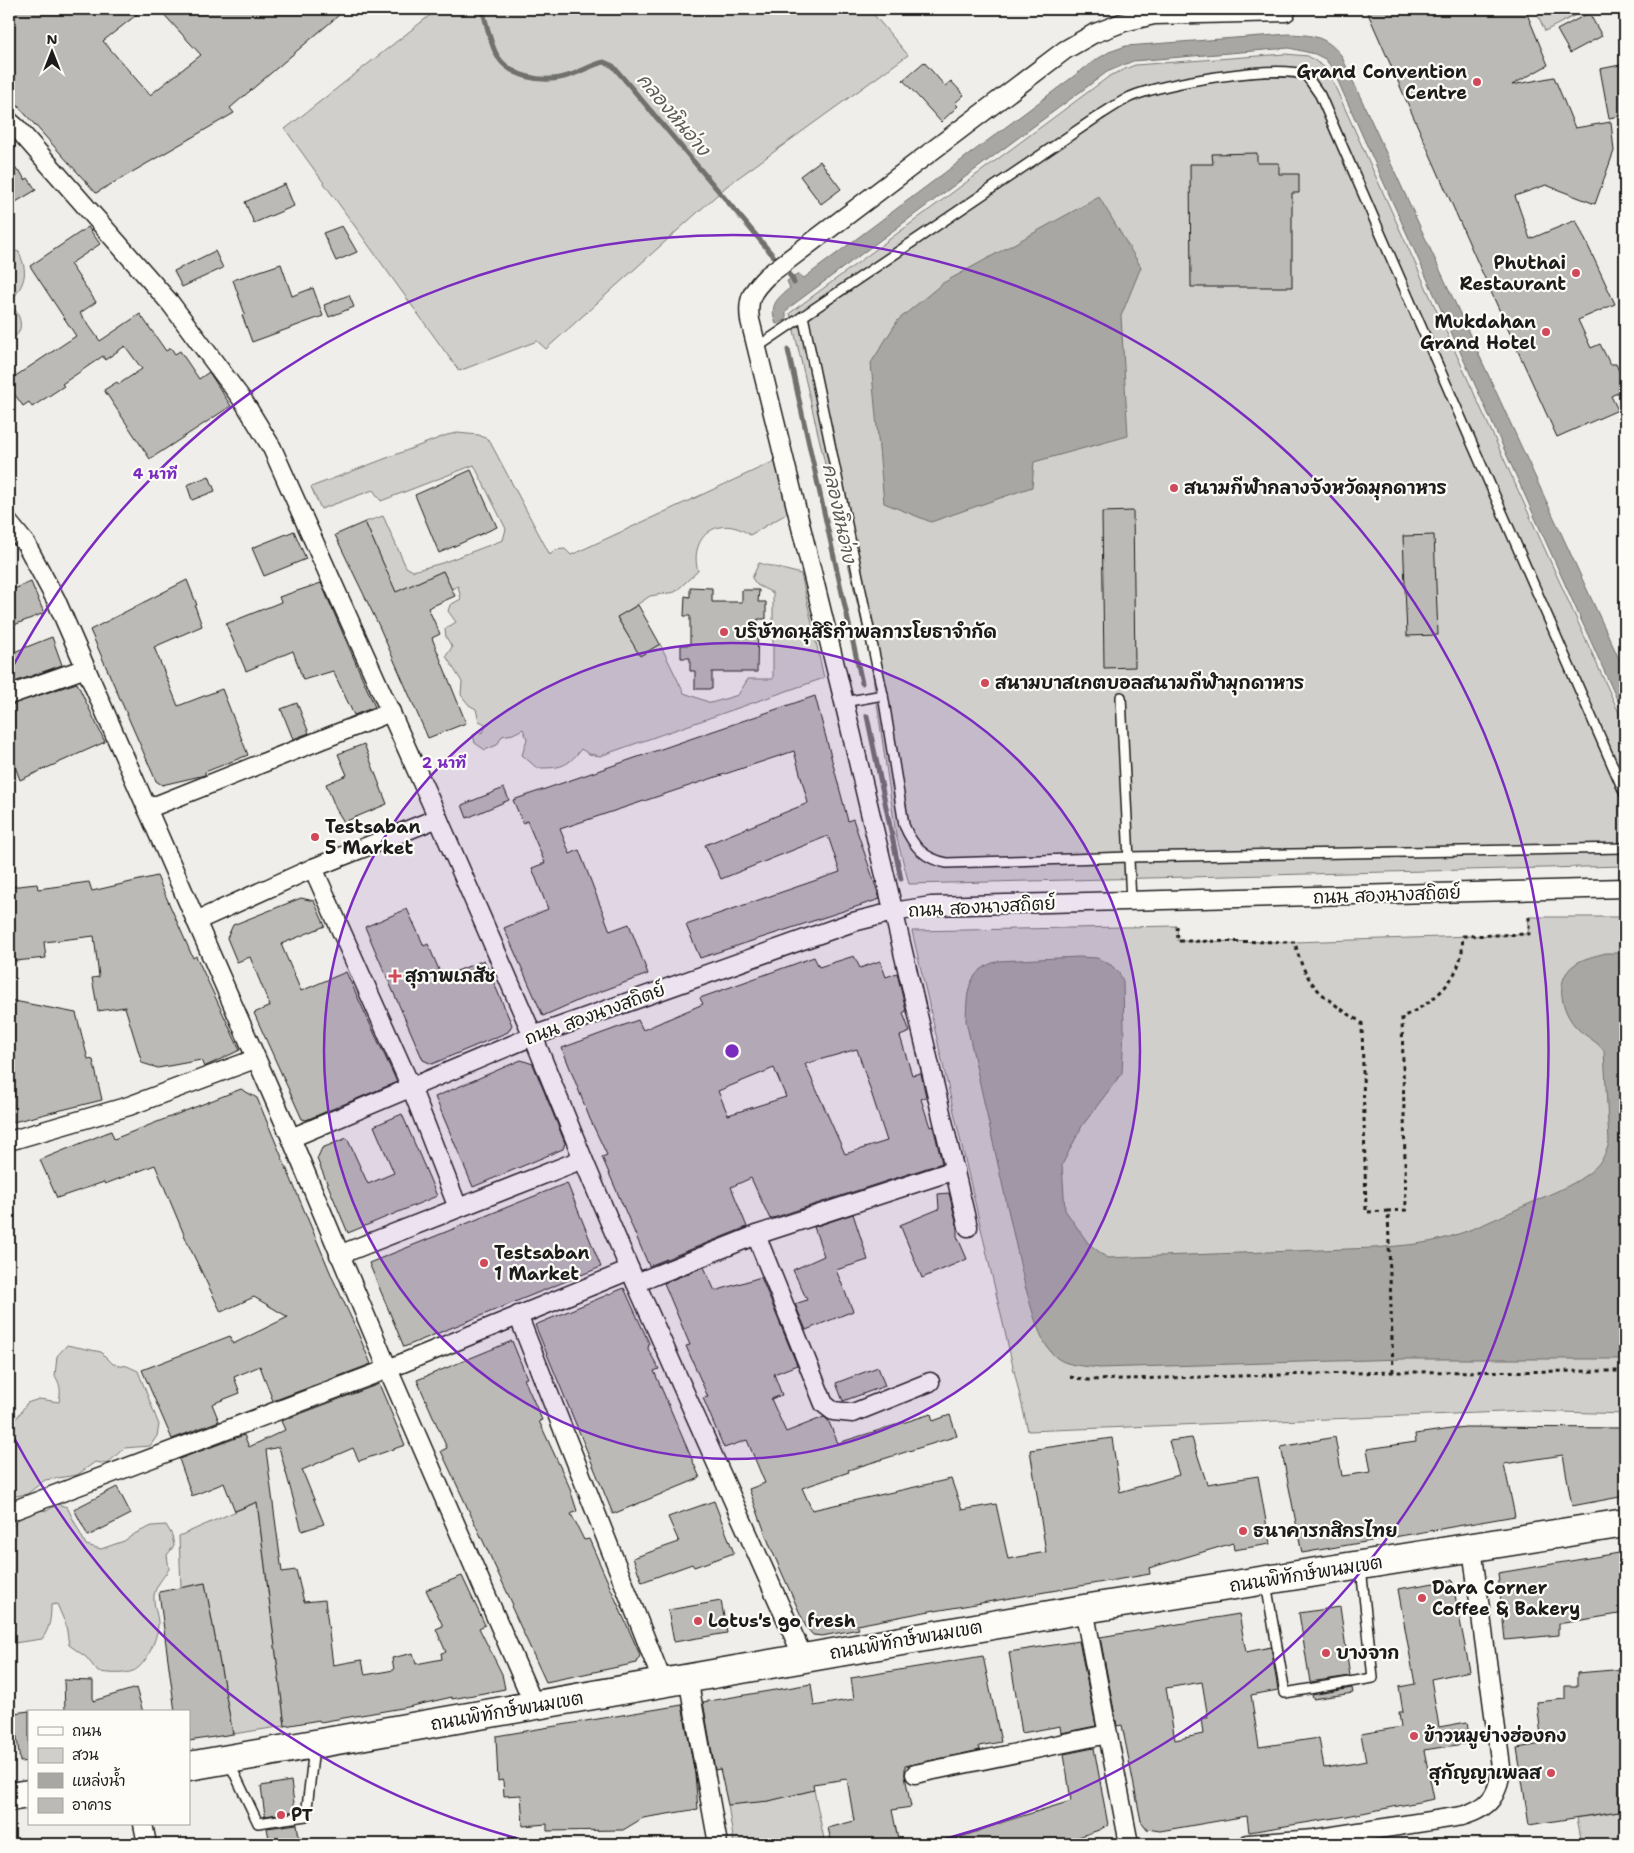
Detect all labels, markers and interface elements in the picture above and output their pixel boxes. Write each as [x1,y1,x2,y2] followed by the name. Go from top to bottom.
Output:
[28,28,78,78] north arrow
[46,30,58,48] text: N
[1296,60,1467,105] place label: Grand Convention Centre
[632,68,717,162] water label: คลองหินอ่าง
[1471,76,1483,88] marker: Grand Convention Centre
[1459,251,1566,296] place label: Phuthai Restaurant
[1570,267,1582,279] marker: Phuthai Restaurant
[1420,310,1536,355] place label: Mukdahan Grand Hotel
[1540,326,1552,338] marker: Mukdahan Grand Hotel
[817,461,863,567] water label: คลองหินอ่าง
[133,464,178,484] text: 4 นาที
[1184,476,1447,501] place label: สนามกีฬากลางจังหวัดมุกดาหาร
[1168,482,1180,494] marker: สนามกีฬากลางจังหวัดมุกดาหาร
[734,620,997,645] place label: บริษัทดนุสิริกำพลการโยธาจำกัด
[718,626,730,638] marker: บริษัทดนุสิริกำพลการโยธาจำกัด
[995,671,1304,696] place label: สนามบาสเกตบอลสนามกีฬามุกดาหาร
[979,677,991,689] marker: สนามบาสเกตบอลสนามกีฬามุกดาหาร
[422,753,467,773] text: 2 นาที
[325,815,421,860] place label: Testsaban 5 Market
[309,831,321,843] marker: Testsaban 5 Market
[1313,879,1461,910] street label: ถนน สองนางสถิตย์
[908,890,1056,923] street label: ถนน สองนางสถิตย์
[405,964,496,989] place label: สุภาพเภสัช
[389,970,401,982] marker: สุภาพเภสัช
[521,976,669,1051] street label: ถนน สองนางสถิตย์
[723,1042,741,1060] centre of rings
[494,1241,590,1286] place label: Testsaban 1 Market
[478,1257,490,1269] marker: Testsaban 1 Market
[1253,1519,1398,1543] place label: ธนาคารกสิกรไทย
[1237,1525,1249,1537] marker: ธนาคารกสิกรไทย
[1227,1549,1384,1598] street label: ถนนพิทักษ์พนมเขต
[1432,1576,1580,1621] place label: Dara Corner Coffee & Bakery
[1416,1592,1428,1604] marker: Dara Corner Coffee & Bakery
[708,1609,856,1633] place label: Lotus's go fresh
[827,1614,984,1665] street label: ถนนพิทักษ์พนมเขต
[692,1615,704,1627] marker: Lotus's go fresh
[1336,1641,1399,1665] place label: บางจาก
[1320,1647,1332,1659] marker: บางจาก
[428,1685,585,1736] street label: ถนนพิทักษ์พนมเขต
[28,1710,190,1826] legend
[72,1721,101,1741] text: ถนน
[1424,1724,1567,1749] place label: ข้าวหมูย่างฮ่องกง
[1408,1730,1420,1742] marker: ข้าวหมูย่างฮ่องกง
[72,1745,99,1765] text: สวน
[1429,1761,1542,1786] place label: สุกัญญาเพลส
[72,1767,126,1791] text: แหล่งน้ำ
[1545,1767,1557,1779] marker: สุกัญญาเพลส
[72,1795,112,1815] text: อาคาร
[291,1803,313,1827] place label: PT
[275,1809,287,1821] marker: PT

